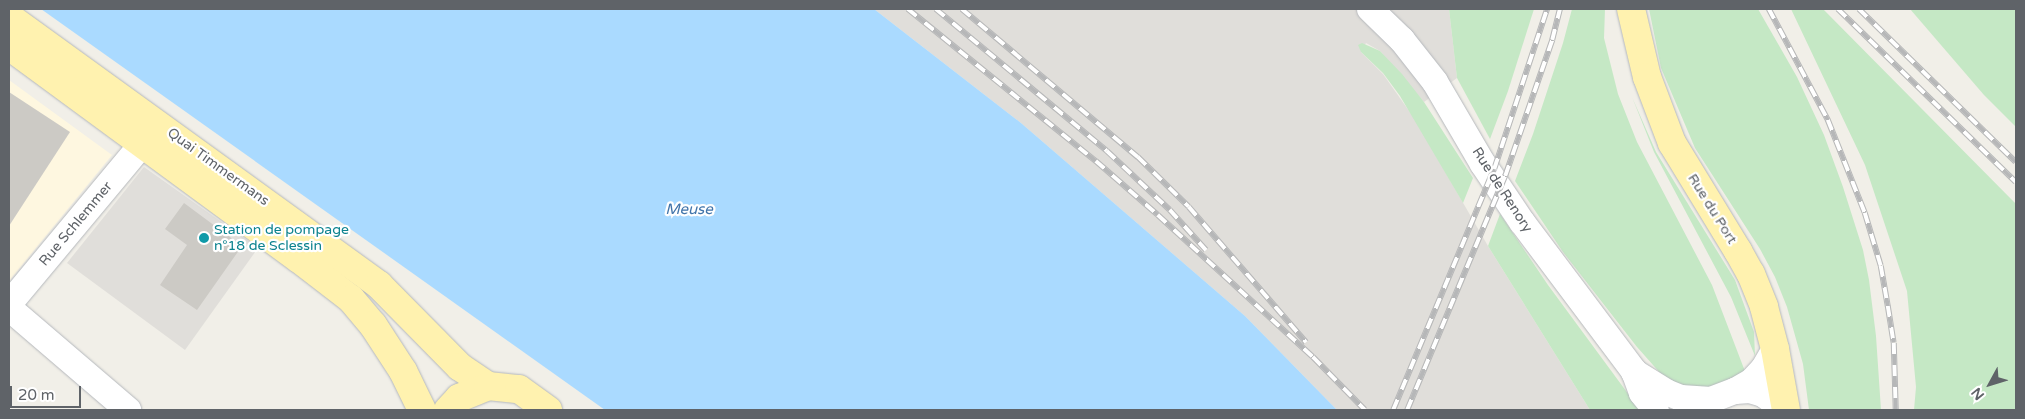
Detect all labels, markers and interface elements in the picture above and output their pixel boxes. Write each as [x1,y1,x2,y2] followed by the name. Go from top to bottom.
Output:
[164,124,272,210] street label: Quai Timmermans
[1468,144,1536,236] street label: Rue de Renory
[1684,171,1740,247] street label: Rue du Port
[36,178,116,270] street label: Rue Schlemmer
[665,201,713,219] water label: Meuse
[214,222,349,254] place label: Station de pompage n°18 de Sclessin
[198,232,210,244] marker: Station de pompage n°18 de Sclessin
[1965,359,2015,409] north arrow
[12,376,84,408] scale bar
[1968,384,1988,403] text: N
[18,386,55,404] text: 20 m

